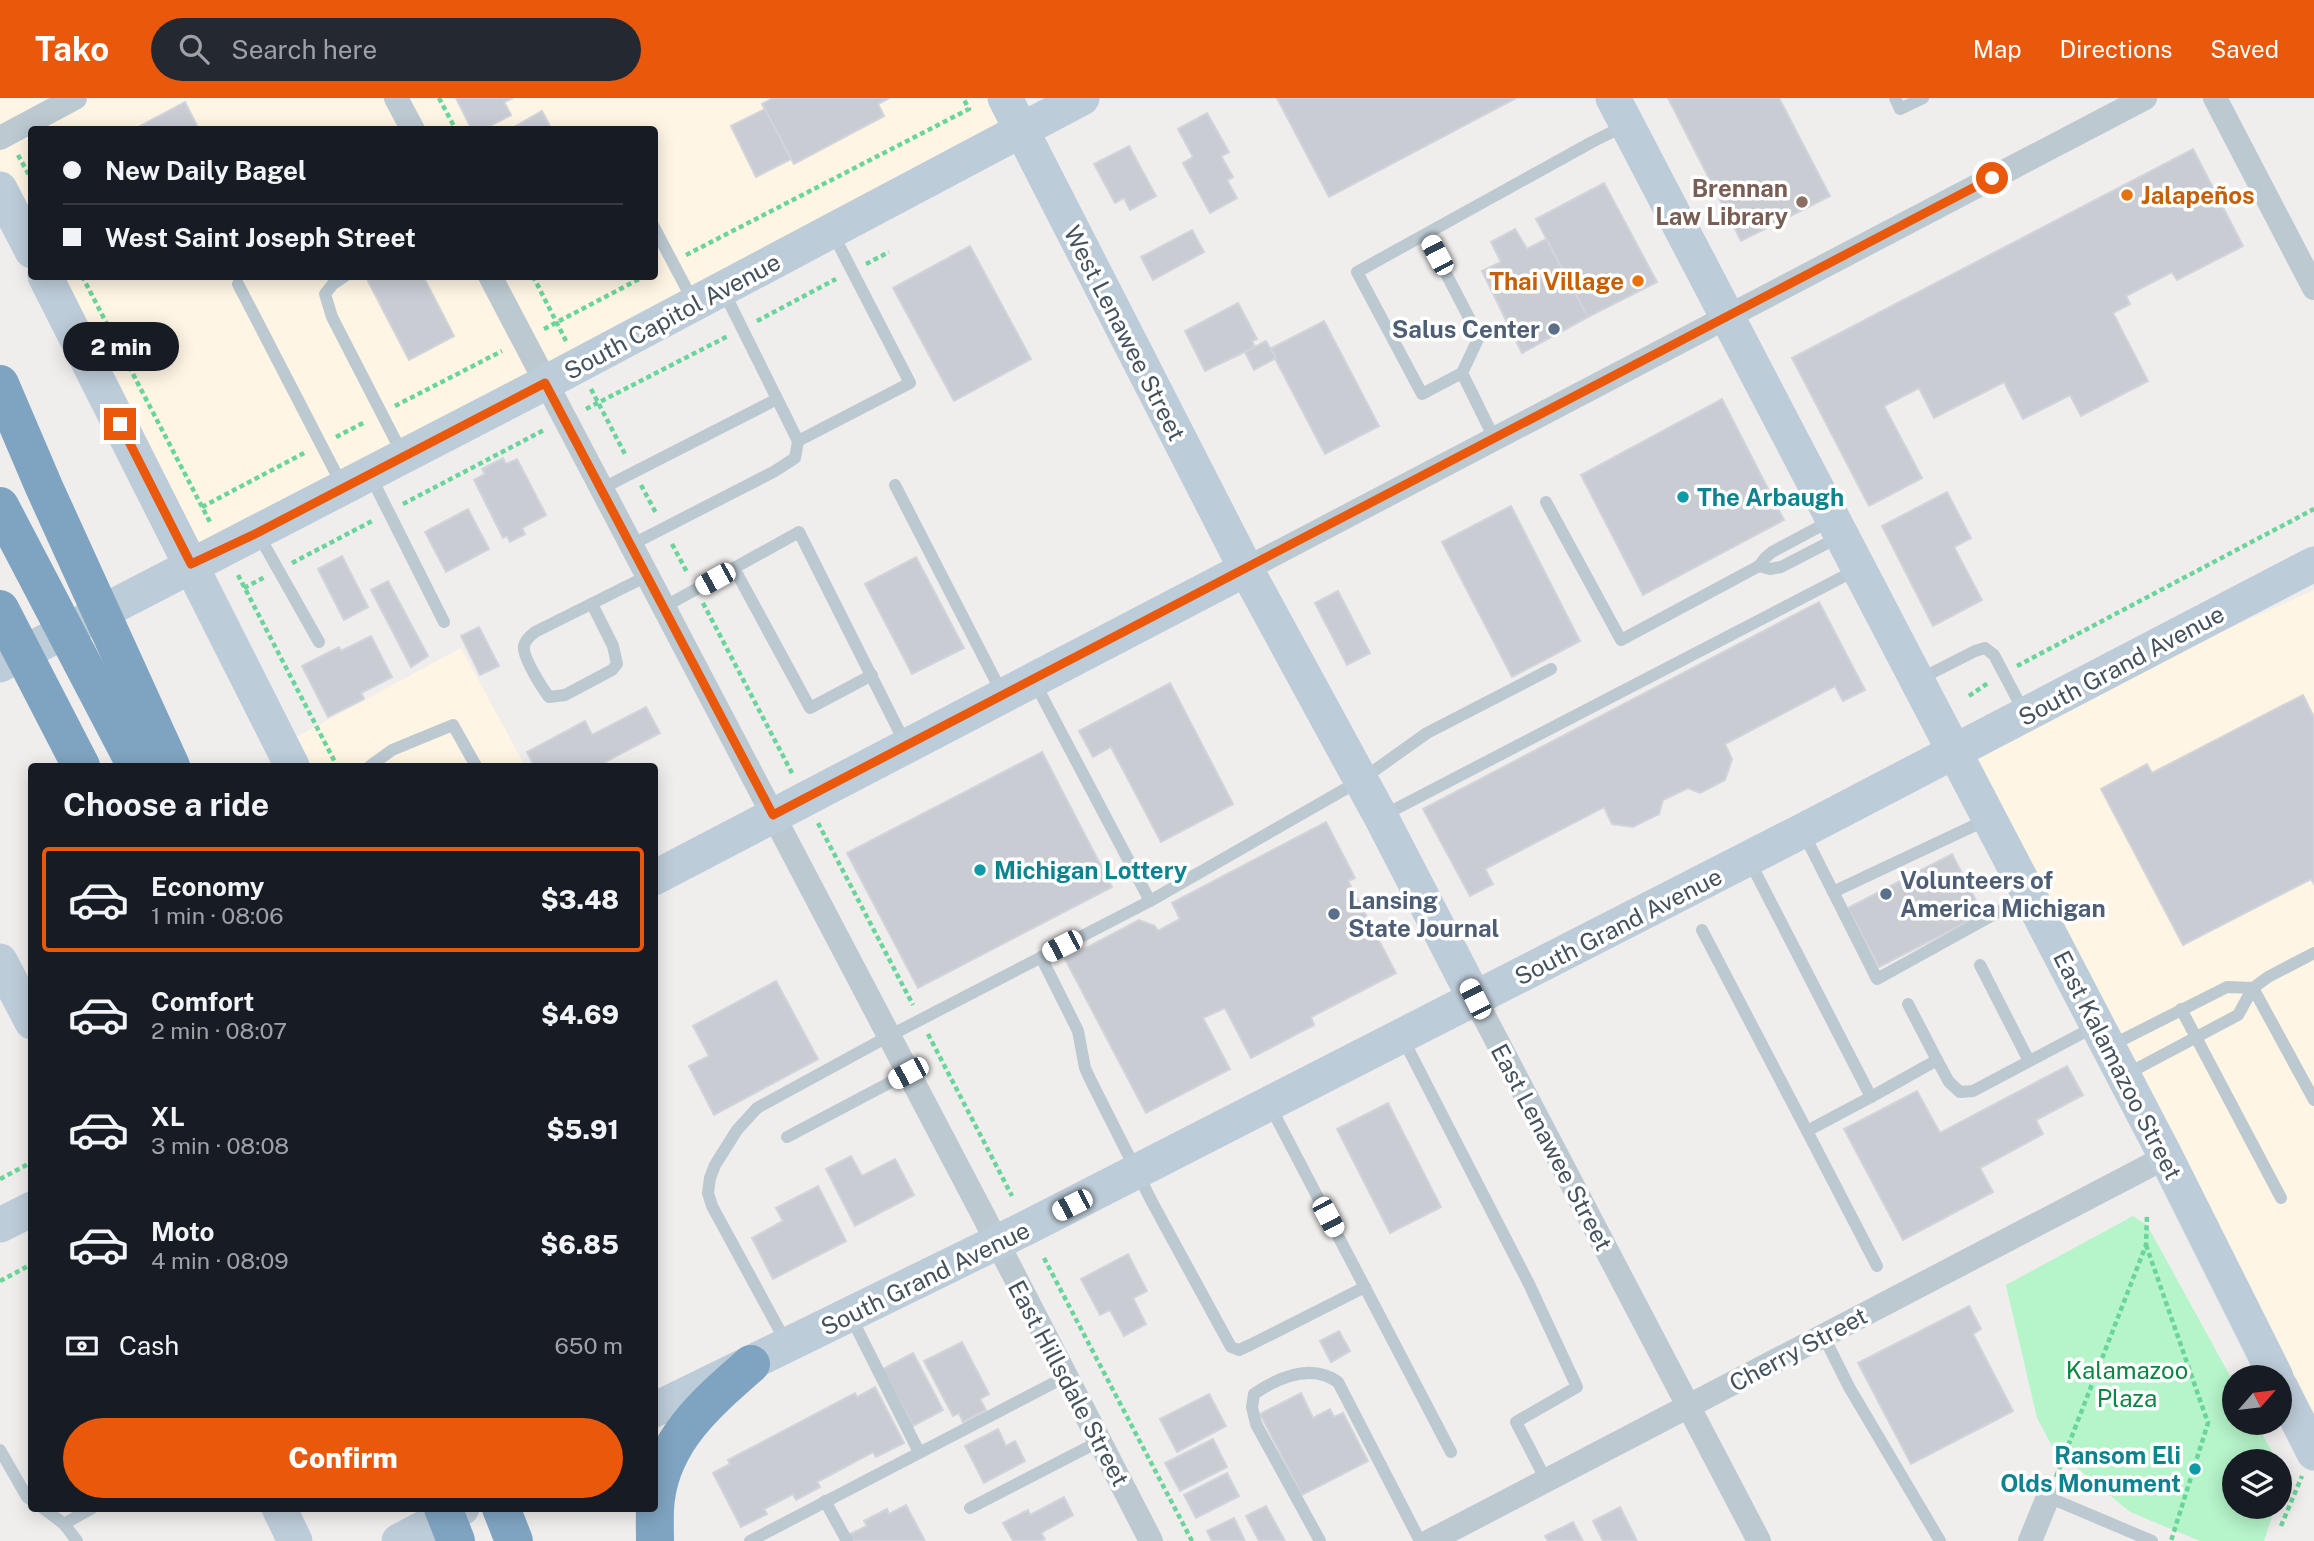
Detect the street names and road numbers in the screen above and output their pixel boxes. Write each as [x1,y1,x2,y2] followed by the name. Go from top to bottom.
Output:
[1059,221,1191,445] street label: West Lenawee Street
[559,247,785,385] street label: South Capitol Avenue
[2013,599,2229,731] street label: South Grand Avenue
[1510,862,1726,990] street label: South Grand Avenue
[2048,946,2188,1184] street label: East Kalamazoo Street
[1486,1039,1618,1255] street label: East Lenawee Street
[816,1215,1034,1341] street label: South Grand Avenue
[1003,1275,1135,1491] street label: East Hillsdale Street
[1724,1301,1872,1397] street label: Cherry Street

